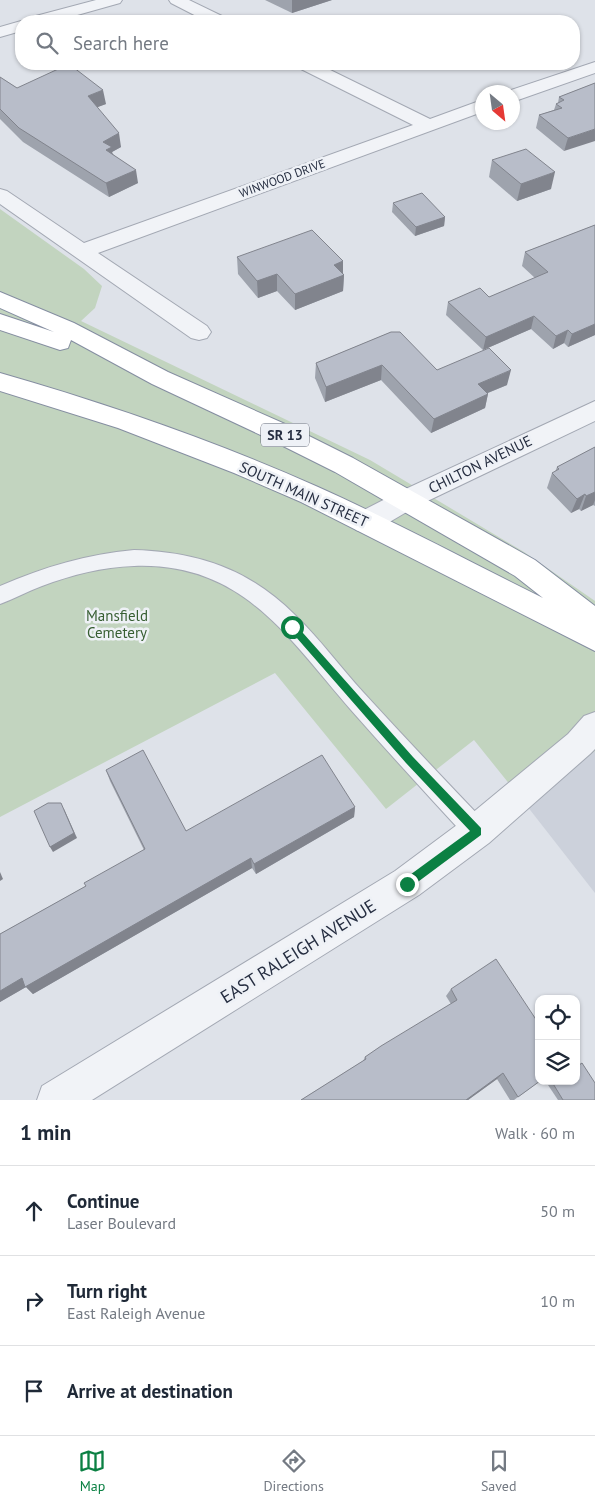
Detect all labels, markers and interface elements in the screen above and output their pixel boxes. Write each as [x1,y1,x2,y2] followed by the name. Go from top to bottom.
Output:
[15,15,580,70] search box
[33,29,61,57] icon: search
[73,31,169,55] text: Search here
[475,85,520,130] north arrow
[237,155,327,201] street label: WINWOOD DRIVE
[261,424,309,446] road number: SR 13
[425,431,535,497] street label: CHILTON AVENUE
[237,457,372,531] street label: SOUTH MAIN STREET
[86,606,148,642] park label: Mansfield Cemetery
[281,616,304,639] route start
[396,873,419,896] route end
[216,894,380,1008] street label: EAST RALEIGH AVENUE
[535,995,580,1085] map controls
[535,995,580,1040] button: locate
[535,1040,580,1085] button: layers
[20,1119,71,1146] text: 1 min
[495,1123,575,1143] text: Walk · 60 m
[67,1189,139,1213] text: Continue
[20,1197,48,1225] icon: ahead
[540,1201,575,1221] text: 50 m
[67,1213,176,1233] text: Laser Boulevard
[67,1279,147,1303] text: Turn right
[20,1287,48,1315] icon: right
[540,1291,575,1311] text: 10 m
[67,1303,205,1323] text: East Raleigh Avenue
[20,1377,48,1405] icon: arrive
[67,1379,233,1403] text: Arrive at destination
[78,1447,106,1495] tab: Map
[263,1447,324,1495] tab: Directions
[481,1447,517,1495] tab: Saved

